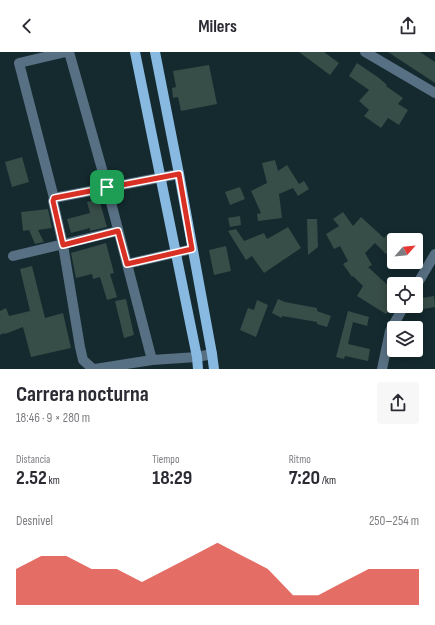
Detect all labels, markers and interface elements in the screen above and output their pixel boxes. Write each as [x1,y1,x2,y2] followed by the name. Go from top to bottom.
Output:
[16,15,38,37] icon: back
[397,15,419,37] icon: share
[198,16,237,37] text: Milers
[90,170,124,204] pin
[96,176,118,198] icon: arrive
[387,233,423,269] north arrow
[387,233,423,357] map controls
[387,277,423,313] button: locate
[387,321,423,357] button: layers
[16,381,149,408] text: Carrera nocturna
[377,382,419,424] button: share
[16,410,90,426] text: 18:46 · 9 × 280 m
[16,453,50,466] text: Distancia
[152,453,179,466] text: Tiempo
[289,453,311,466] text: Ritmo
[16,466,47,490] text: 2.52
[152,466,192,490] text: 18:29
[289,466,320,490] text: 7:20
[47,474,60,487] text: km
[320,474,336,487] text: /km
[16,513,53,529] text: Desnivel
[369,513,419,529] text: 250–254 m

